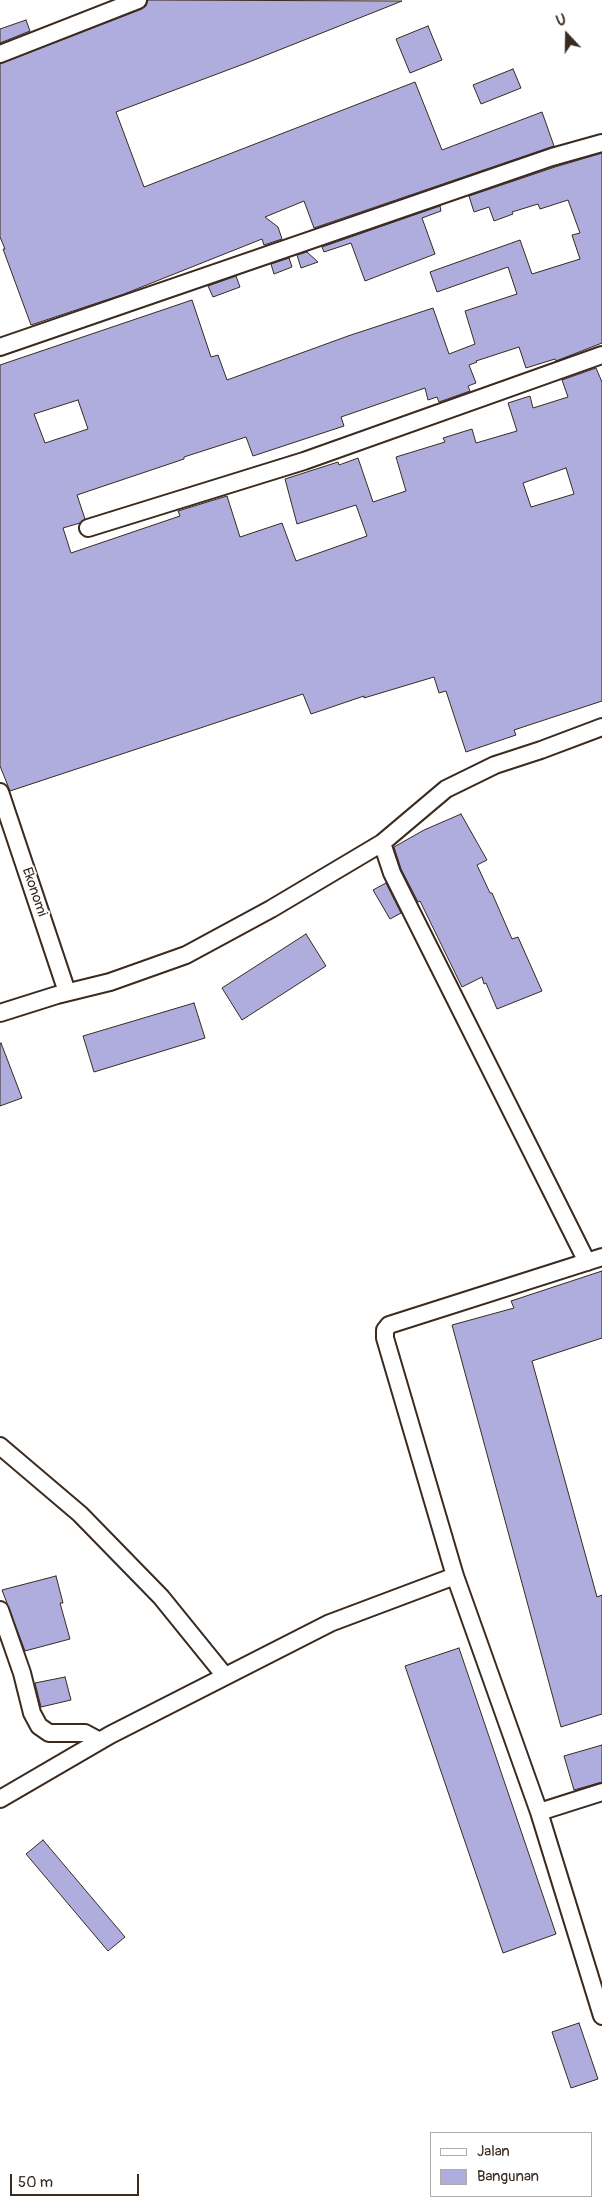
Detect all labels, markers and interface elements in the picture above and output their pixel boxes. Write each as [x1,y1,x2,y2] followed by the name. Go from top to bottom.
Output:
[542,10,592,60] north arrow
[554,11,569,30] text: U
[18,865,50,919] street label: Ekonomi
[430,2132,592,2197] legend
[477,2142,510,2161] text: Jalan
[12,2164,141,2196] scale bar
[477,2167,539,2186] text: Bangunan
[18,2173,53,2192] text: 50 m

